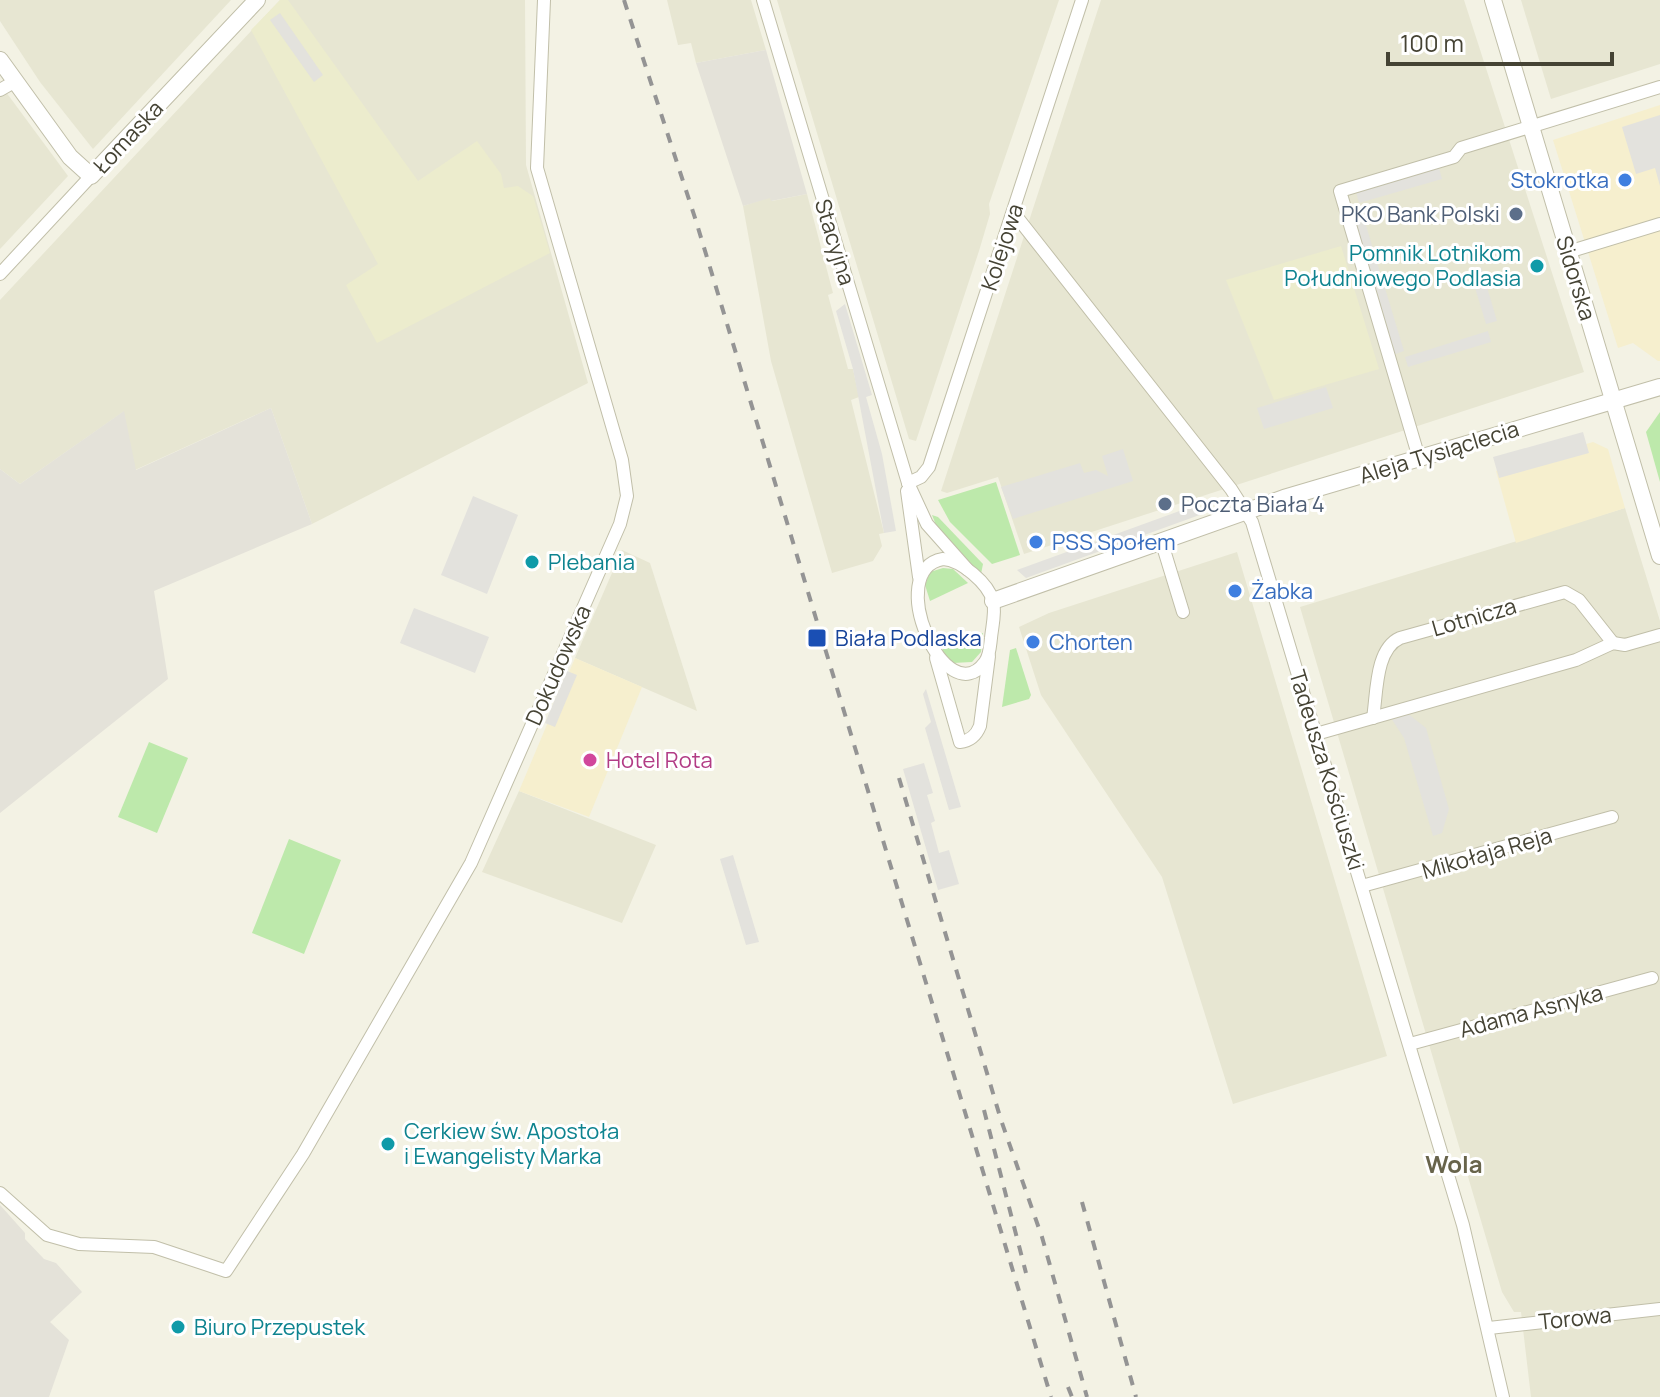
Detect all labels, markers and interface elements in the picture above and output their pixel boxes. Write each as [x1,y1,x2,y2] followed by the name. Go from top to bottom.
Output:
[1388,16,1612,66] scale bar
[1400,26,1464,59] text: 100 m
[86,94,170,180] street label: Łomaska
[1510,165,1609,195] place label: Stokrotka
[1616,171,1634,189] marker: Stokrotka
[808,195,862,289] street label: Stacyjna
[1341,199,1500,229] place label: PKO Bank Polski
[974,200,1030,294] street label: Kolejowa
[1507,205,1525,223] marker: PKO Bank Polski
[1549,232,1603,324] street label: Sidorska
[1284,238,1521,293] place label: Pomnik Lotnikom Południowego Podlasia
[1528,257,1546,275] marker: Pomnik Lotnikom Południowego Podlasia
[1356,414,1522,490] street label: Aleja Tysiąclecia
[1181,489,1325,519] place label: Poczta Biała 4
[1156,495,1174,513] marker: Poczta Biała 4
[1052,527,1176,557] place label: PSS Społem
[1027,533,1045,551] marker: PSS Społem
[548,547,635,577] place label: Plebania
[523,553,541,571] marker: Plebania
[1251,576,1313,606] place label: Żabka
[1226,582,1244,600] marker: Żabka
[1428,591,1520,643] street label: Lotnicza
[518,600,598,730] street label: Dokudowska
[835,623,982,653] place label: Biała Podlaska
[806,627,828,649] marker: Biała Podlaska
[1049,627,1133,657] place label: Chorten
[1024,633,1042,651] marker: Chorten
[1282,666,1372,874] street label: Tadeusza Kościuszki
[606,745,713,775] place label: Hotel Rota
[581,751,599,769] marker: Hotel Rota
[1418,820,1556,886] street label: Mikołaja Reja
[1456,977,1606,1045] street label: Adama Asnyka
[404,1116,619,1171] place label: Cerkiew św. Apostoła i Ewangelisty Marka
[379,1135,397,1153] marker: Cerkiew św. Apostoła i Ewangelisty Marka
[1425,1147,1483,1180] district label: Wola
[1537,1299,1613,1337] street label: Torowa
[194,1312,366,1342] place label: Biuro Przepustek
[169,1318,187,1336] marker: Biuro Przepustek

